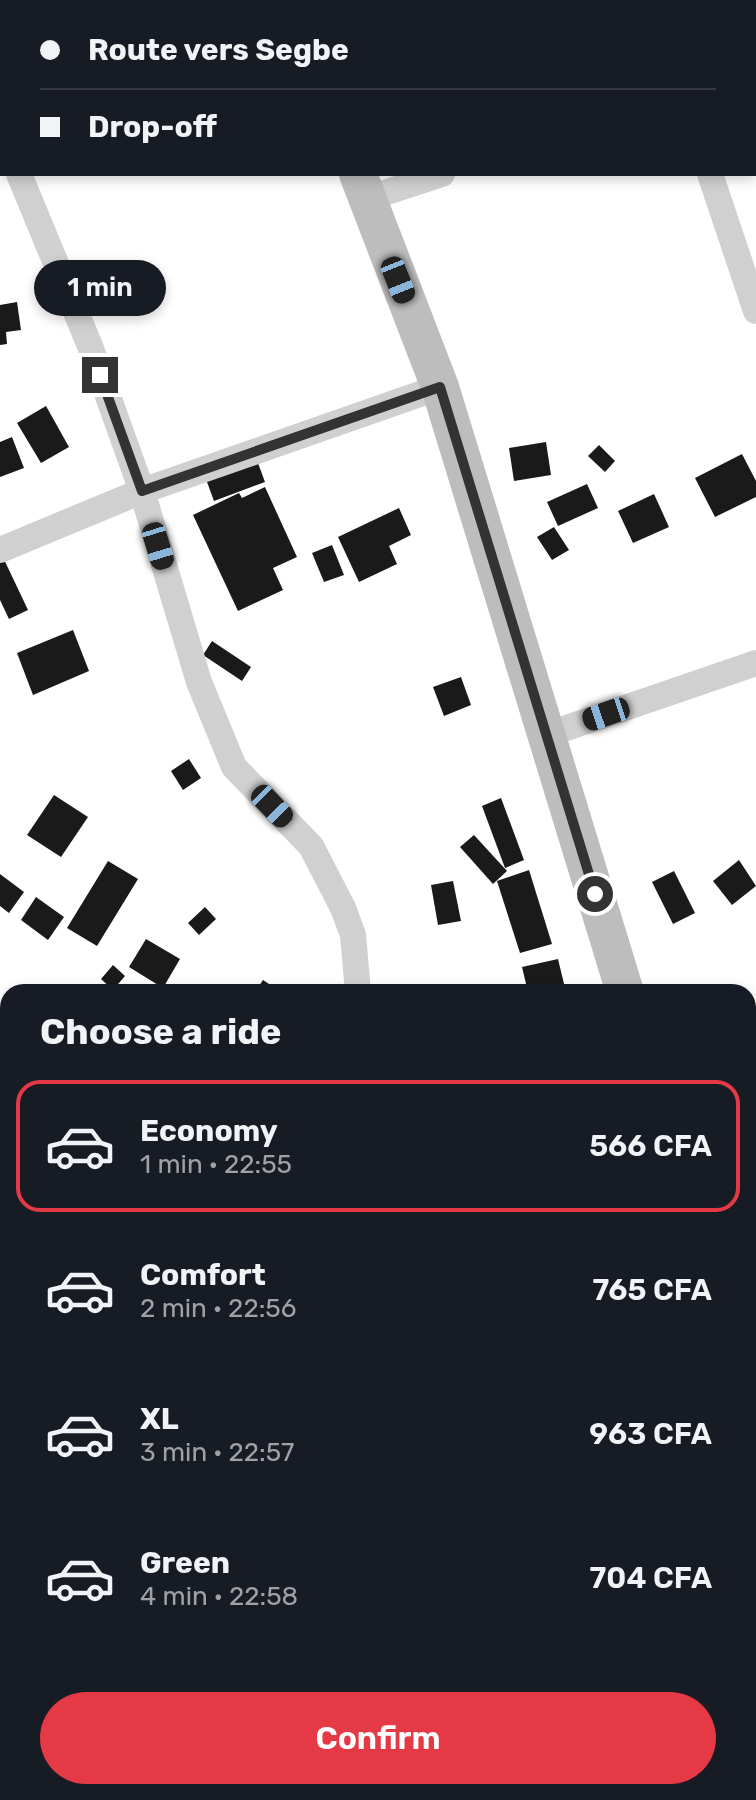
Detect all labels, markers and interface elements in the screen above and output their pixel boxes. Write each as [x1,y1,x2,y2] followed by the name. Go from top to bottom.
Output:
[88,32,349,68] text: Route vers Segbe
[88,109,217,145] text: Drop-off
[378,253,418,307] car
[34,259,166,315] callout: 1 min
[67,272,133,303] text: 1 min
[82,357,118,393] route end
[140,520,176,572] car
[579,695,633,733] car
[247,780,297,832] car
[577,876,613,912] route start
[40,1010,281,1053] text: Choose a ride
[44,1110,116,1182] icon: car
[140,1113,278,1149] text: Economy
[589,1128,712,1164] text: 566 CFA
[140,1149,292,1180] text: 1 min · 22:55
[44,1254,116,1326] icon: car
[140,1257,266,1293] text: Comfort
[592,1272,712,1308] text: 765 CFA
[140,1293,296,1324] text: 2 min · 22:56
[44,1398,116,1470] icon: car
[140,1401,179,1437] text: XL
[589,1416,712,1452] text: 963 CFA
[140,1437,294,1468] text: 3 min · 22:57
[44,1542,116,1614] icon: car
[140,1545,230,1581] text: Green
[590,1560,712,1596] text: 704 CFA
[140,1581,298,1612] text: 4 min · 22:58
[40,1692,716,1784] button: Confirm

